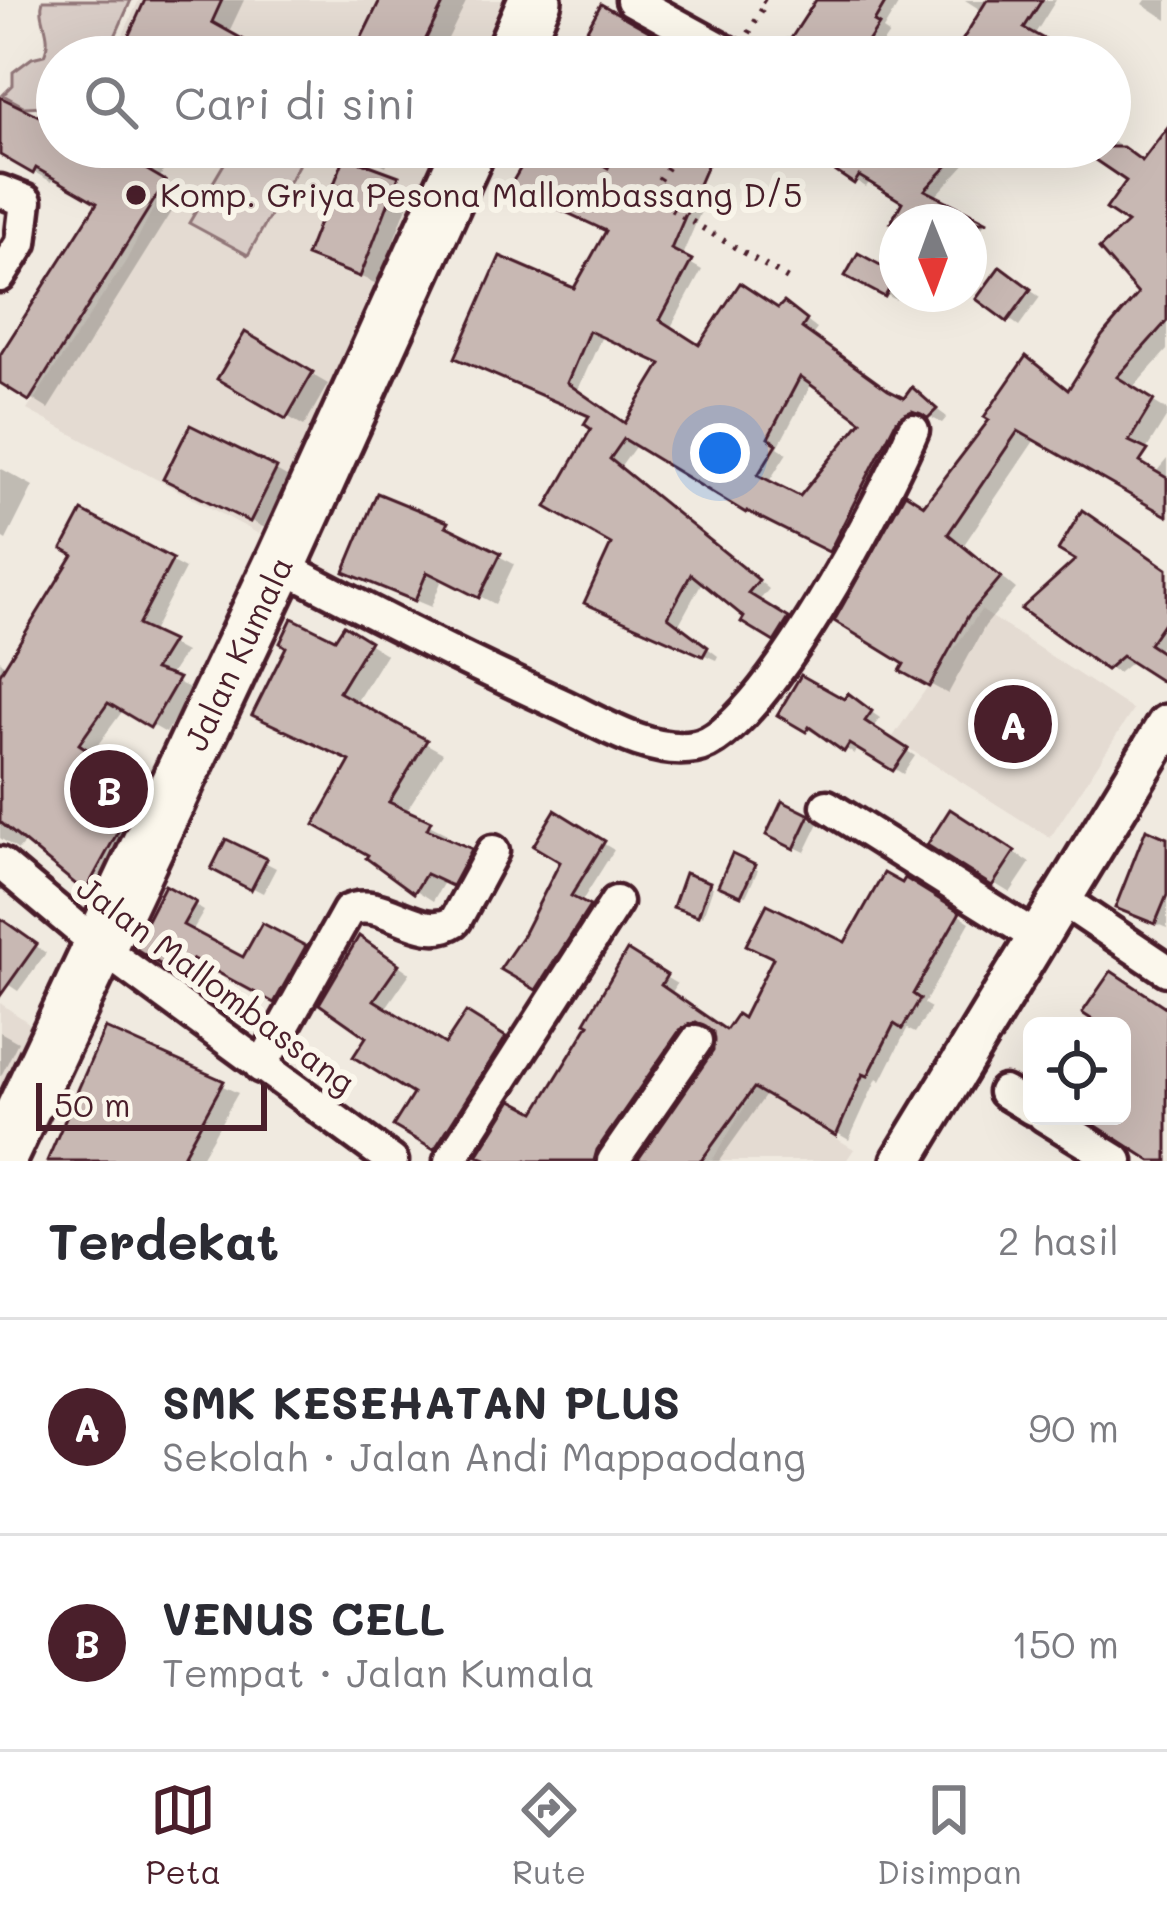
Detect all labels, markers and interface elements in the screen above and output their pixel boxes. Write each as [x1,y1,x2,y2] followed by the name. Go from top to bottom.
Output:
[36,36,1131,168] search box
[78,69,144,135] icon: search
[174,73,416,131] text: Cari di sini
[160,172,802,216] place label: Komp. Griya Pesona Mallombassang D/5
[123,182,149,208] marker: Komp. Griya Pesona Mallombassang D/5
[879,204,987,312] north arrow
[690,423,750,483] your location
[173,549,301,757] street label: Jalan Kumala
[974,679,1052,769] pin: A
[70,744,148,834] pin: B
[69,865,365,1102] street label: Jalan Mallombassang
[1023,1017,1131,1125] map controls
[1023,1017,1131,1125] button: locate
[36,1077,267,1130] scale bar
[54,1082,130,1125] text: 50 m
[48,1206,279,1273] text: Terdekat
[998,1214,1119,1265] text: 2 hasil
[162,1372,680,1430] text: SMK KESEHATAN PLUS
[73,1401,101,1452] text: A
[1028,1401,1119,1452] text: 90 m
[162,1430,806,1481] text: Sekolah · Jalan Andi Mappaodang
[162,1588,445,1646] text: VENUS CELL
[74,1617,100,1668] text: B
[1011,1617,1119,1668] text: 150 m
[162,1646,595,1697] text: Tempat · Jalan Kumala
[145,1777,221,1892] tab: Peta
[512,1777,586,1892] tab: Rute
[877,1777,1022,1892] tab: Disimpan

